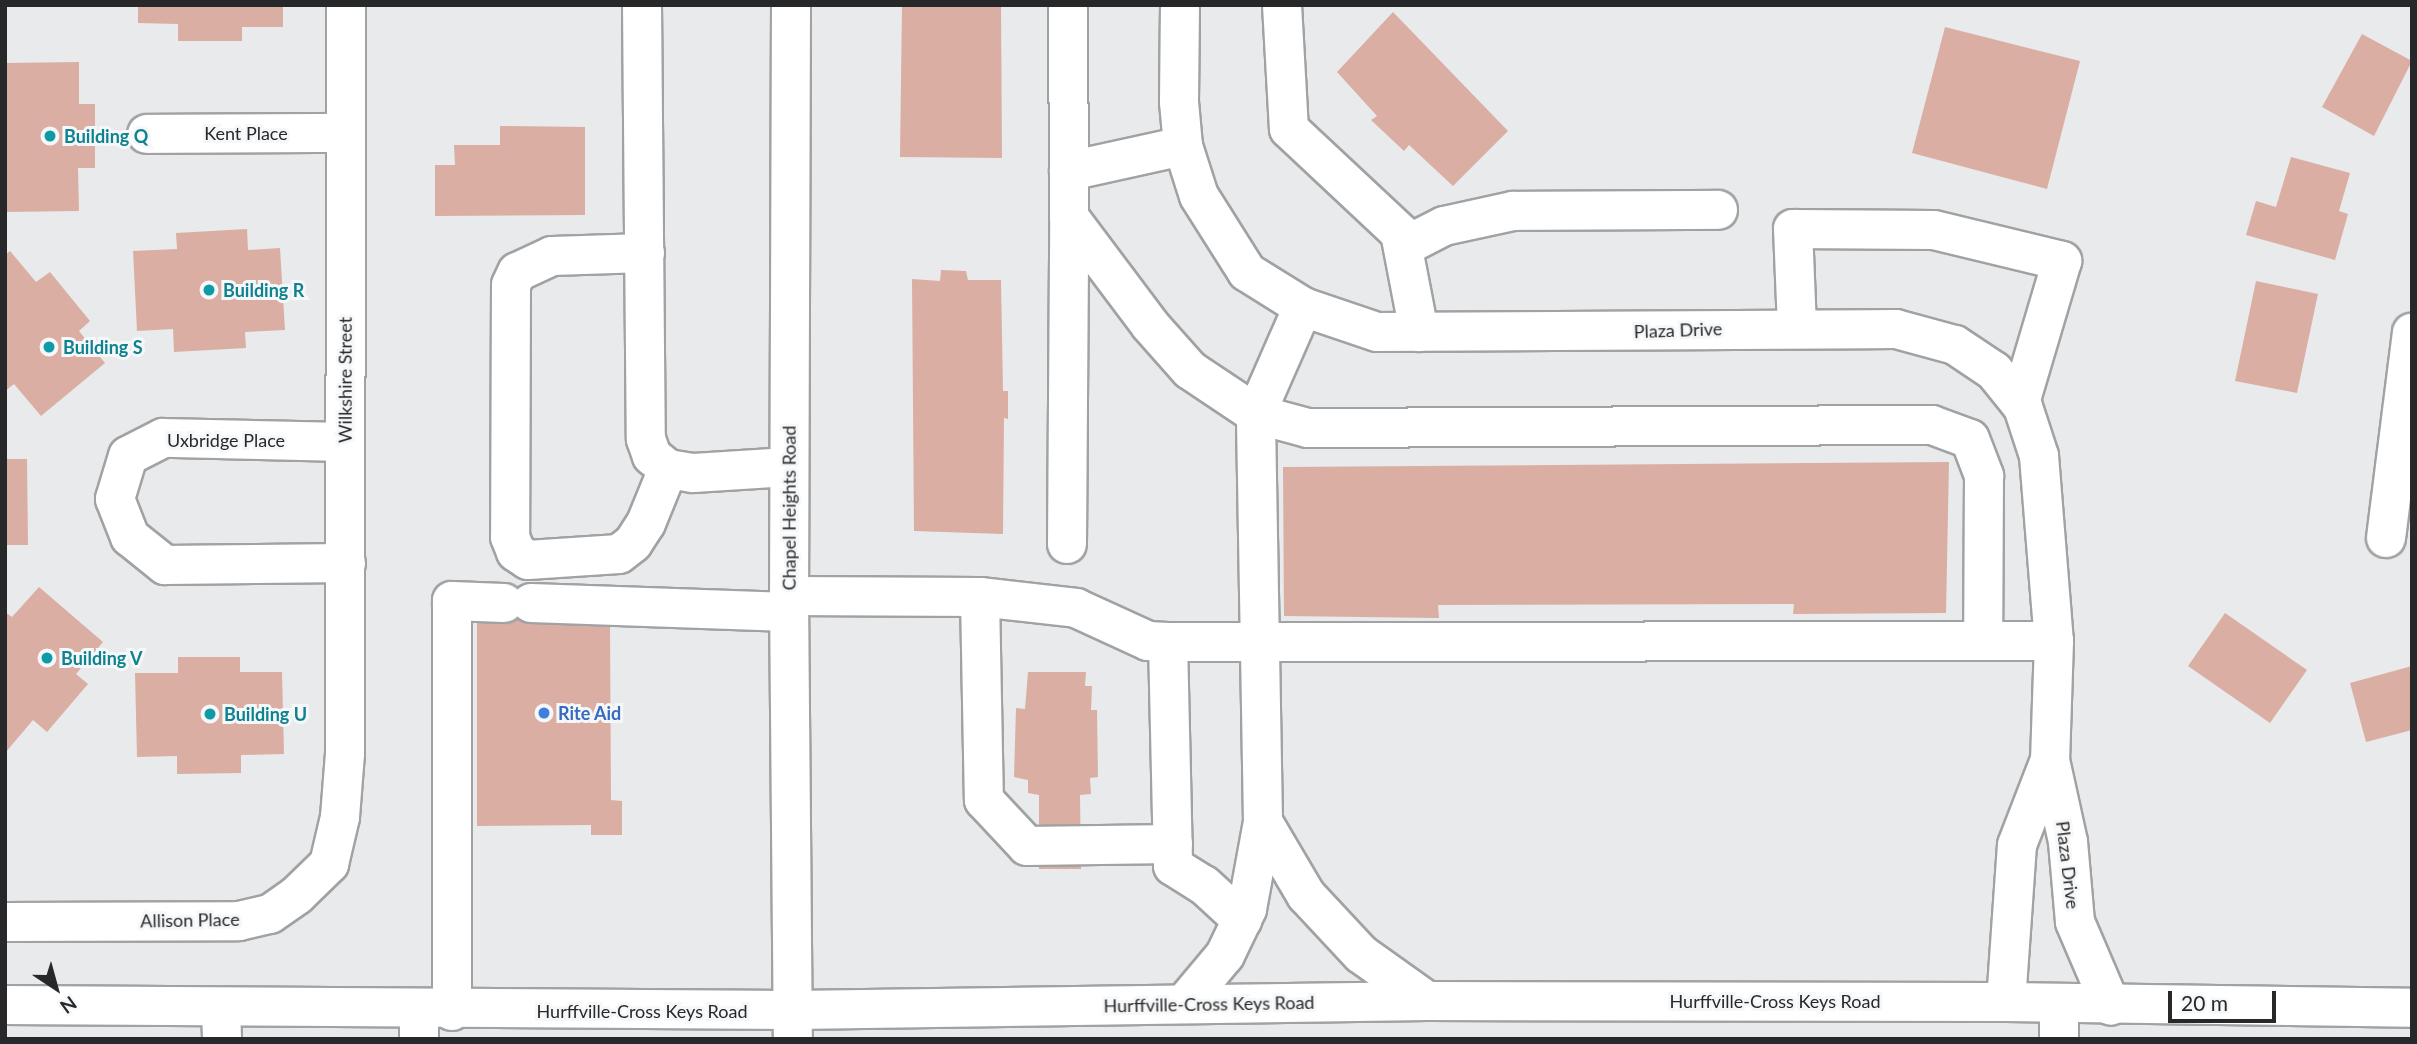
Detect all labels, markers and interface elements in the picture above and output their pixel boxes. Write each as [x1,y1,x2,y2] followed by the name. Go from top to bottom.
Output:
[204,122,288,144] street label: Kent Place
[64,125,148,147] place label: Building Q
[42,128,58,144] marker: Building Q
[223,279,304,301] place label: Building R
[201,282,217,298] marker: Building R
[334,317,356,443] street label: Wilkshire Street
[1633,318,1723,342] street label: Plaza Drive
[63,336,143,358] place label: Building S
[41,339,57,355] marker: Building S
[778,426,800,590] street label: Chapel Heights Road
[167,429,285,451] street label: Uxbridge Place
[61,647,143,669] place label: Building V
[39,650,55,666] marker: Building V
[558,702,622,724] place label: Rite Aid
[224,703,307,725] place label: Building U
[536,705,552,721] marker: Rite Aid
[202,706,218,722] marker: Building U
[2052,820,2084,910] street label: Plaza Drive
[140,908,240,932] street label: Allison Place
[21,953,91,1023] north arrow
[2172,978,2280,1022] scale bar
[1670,990,1880,1012] street label: Hurffville-Cross Keys Road
[2181,990,2228,1015] text: 20 m
[1103,991,1315,1017] street label: Hurffville-Cross Keys Road
[56,992,81,1019] text: N
[537,1000,747,1022] street label: Hurffville-Cross Keys Road

